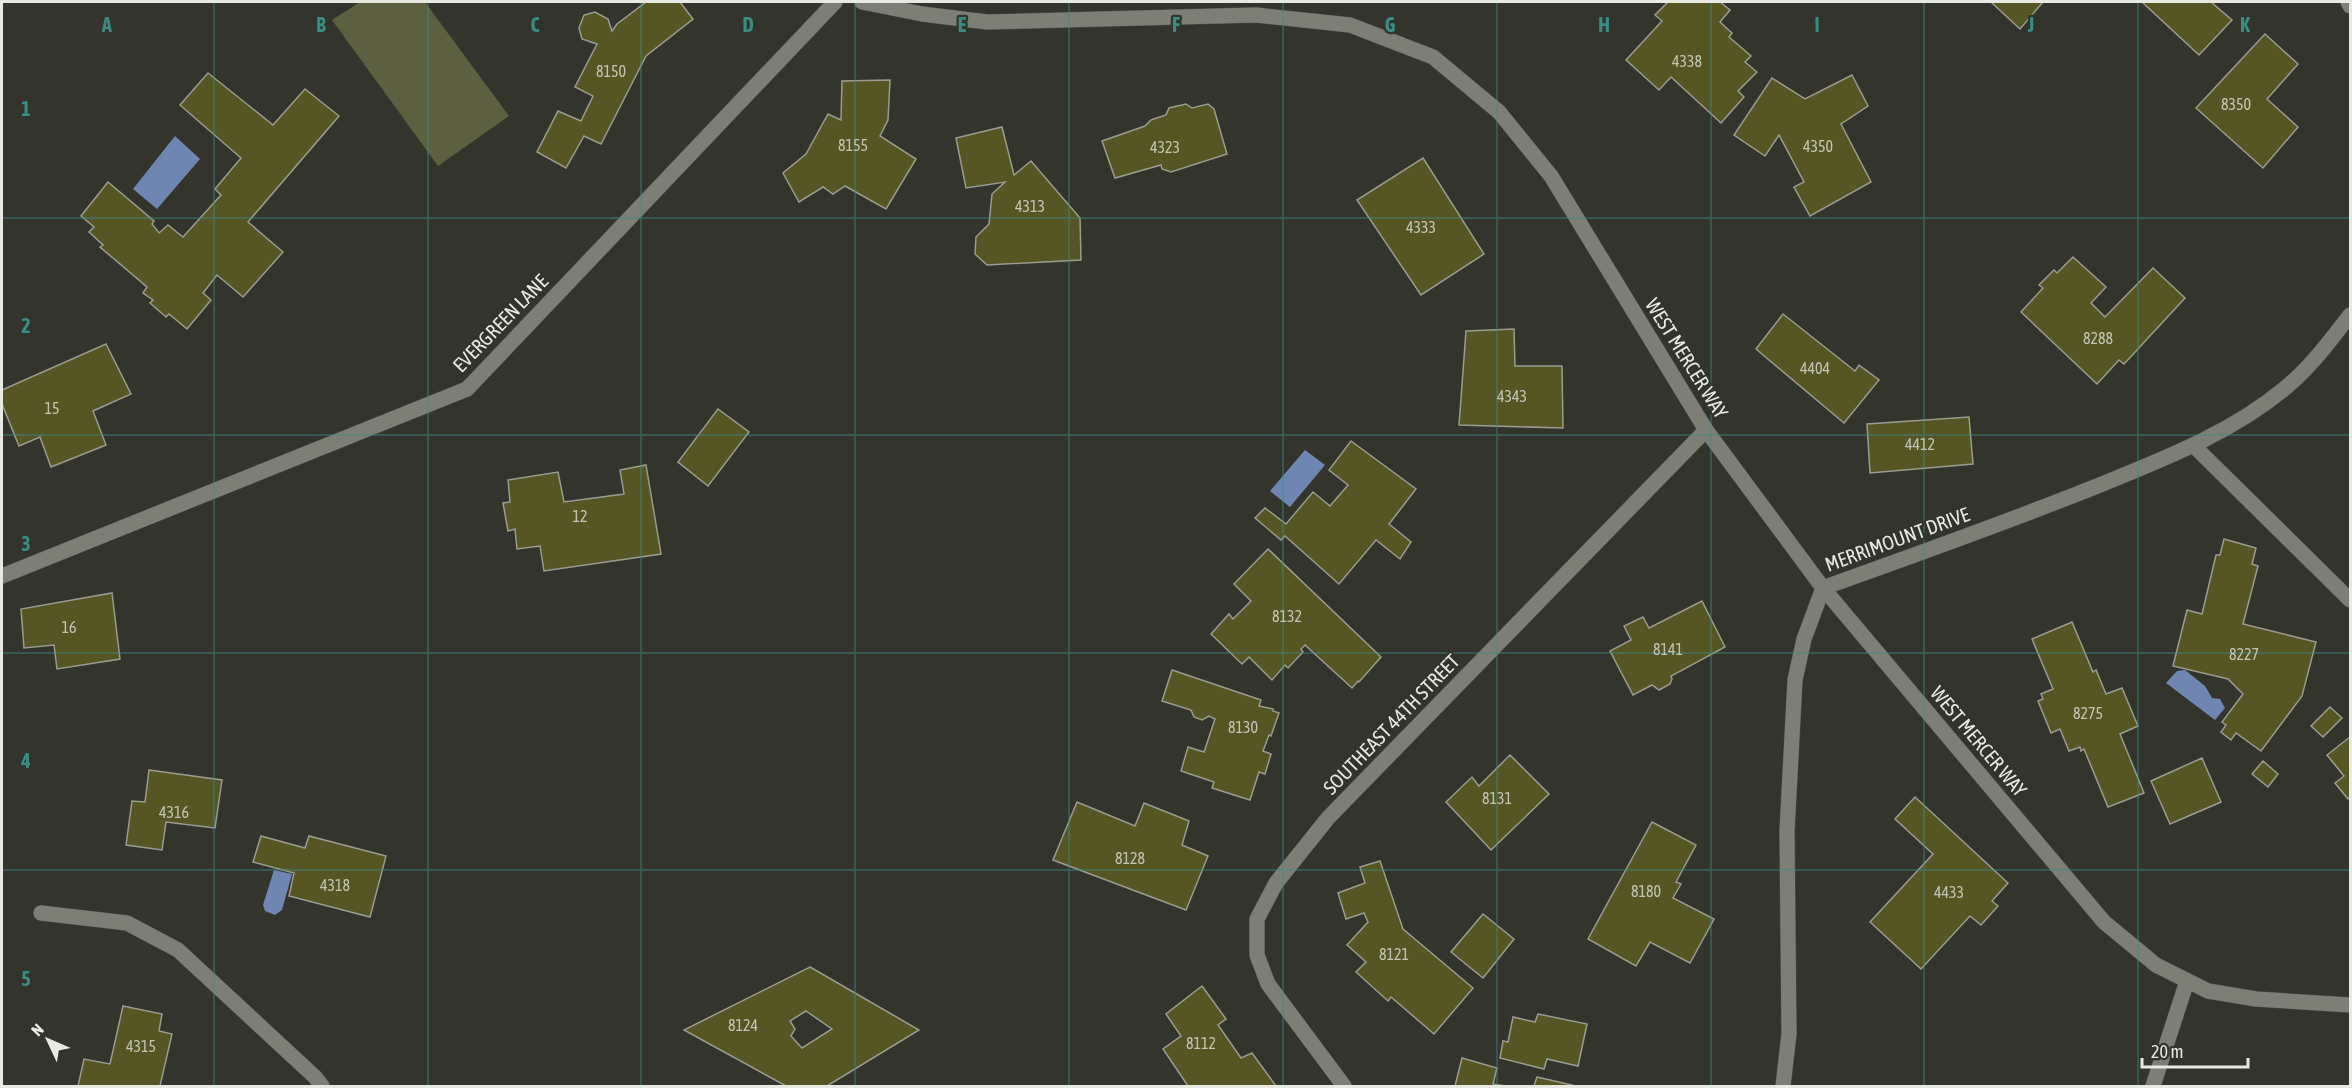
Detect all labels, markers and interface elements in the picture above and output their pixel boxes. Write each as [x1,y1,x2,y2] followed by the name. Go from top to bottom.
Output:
[101,13,112,36] text: A
[316,13,326,36] text: B
[531,13,540,36] text: C
[742,13,754,36] text: D
[958,13,967,36] text: E
[1172,13,1180,36] text: F
[1385,13,1396,36] text: G
[1598,13,1610,36] text: H
[1814,13,1820,36] text: I
[2027,13,2034,36] text: J
[2240,13,2250,36] text: K
[1672,52,1702,70] house number: 4338
[596,62,626,80] house number: 8150
[2221,95,2251,113] house number: 8350
[21,97,31,120] text: 1
[838,136,868,154] house number: 8155
[1803,137,1833,155] house number: 4350
[1150,138,1180,156] house number: 4323
[1015,197,1045,215] house number: 4313
[1406,218,1436,236] house number: 4333
[448,269,553,377] street label: EVERGREEN LANE
[1641,294,1733,422] street label: WEST MERCER WAY
[21,314,31,337] text: 2
[2083,329,2113,347] house number: 8288
[1800,359,1830,377] house number: 4404
[1497,387,1527,405] house number: 4343
[44,399,60,417] house number: 15
[1905,435,1935,453] house number: 4412
[1822,502,1973,576] street label: MERRIMOUNT DRIVE
[572,507,588,525] house number: 12
[21,532,31,555] text: 3
[1272,607,1302,625] house number: 8132
[61,618,77,636] house number: 16
[1653,640,1683,658] house number: 8141
[2229,645,2259,663] house number: 8227
[1318,649,1464,799] street label: SOUTHEAST 44TH STREET
[1926,681,2032,801] street label: WEST MERCER WAY
[2073,704,2103,722] house number: 8275
[1228,718,1258,736] house number: 8130
[20,749,31,772] text: 4
[1482,789,1512,807] house number: 8131
[159,803,189,821] house number: 4316
[1115,849,1145,867] house number: 8128
[320,876,350,894] house number: 4318
[1631,882,1661,900] house number: 8180
[1934,883,1964,901] house number: 4433
[1379,945,1409,963] house number: 8121
[21,967,31,990] text: 5
[18,1010,78,1070] north arrow
[728,1016,758,1034] house number: 8124
[27,1020,47,1039] text: N
[2142,1031,2248,1069] scale bar
[1186,1034,1216,1052] house number: 8112
[126,1037,156,1055] house number: 4315
[2151,1041,2183,1062] text: 20 m

